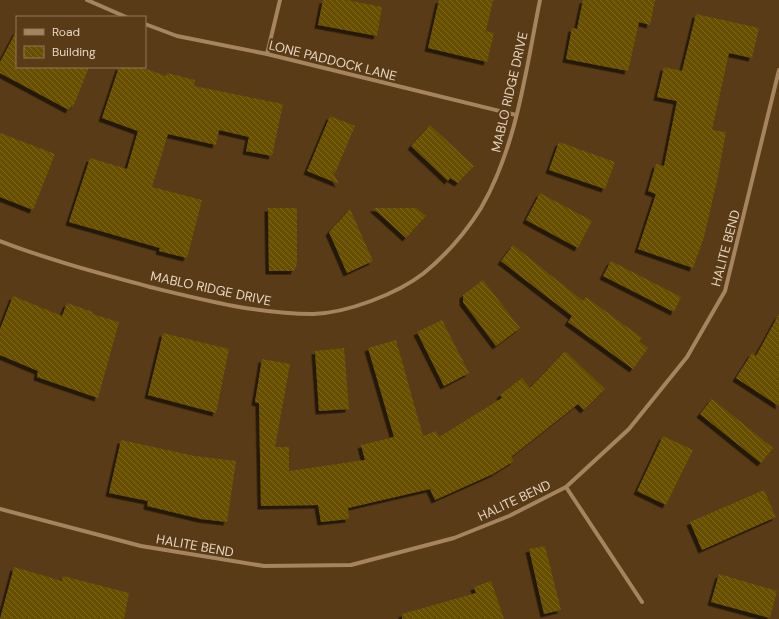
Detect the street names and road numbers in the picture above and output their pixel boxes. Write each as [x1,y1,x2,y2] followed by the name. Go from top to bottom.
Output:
[487,30,532,154] street label: MABLO RIDGE DRIVE
[267,36,398,85] street label: LONE PADDOCK LANE
[707,208,744,288] street label: HALITE BEND
[149,267,273,310] street label: MABLO RIDGE DRIVE
[475,476,553,525] street label: HALITE BEND
[155,530,235,561] street label: HALITE BEND

